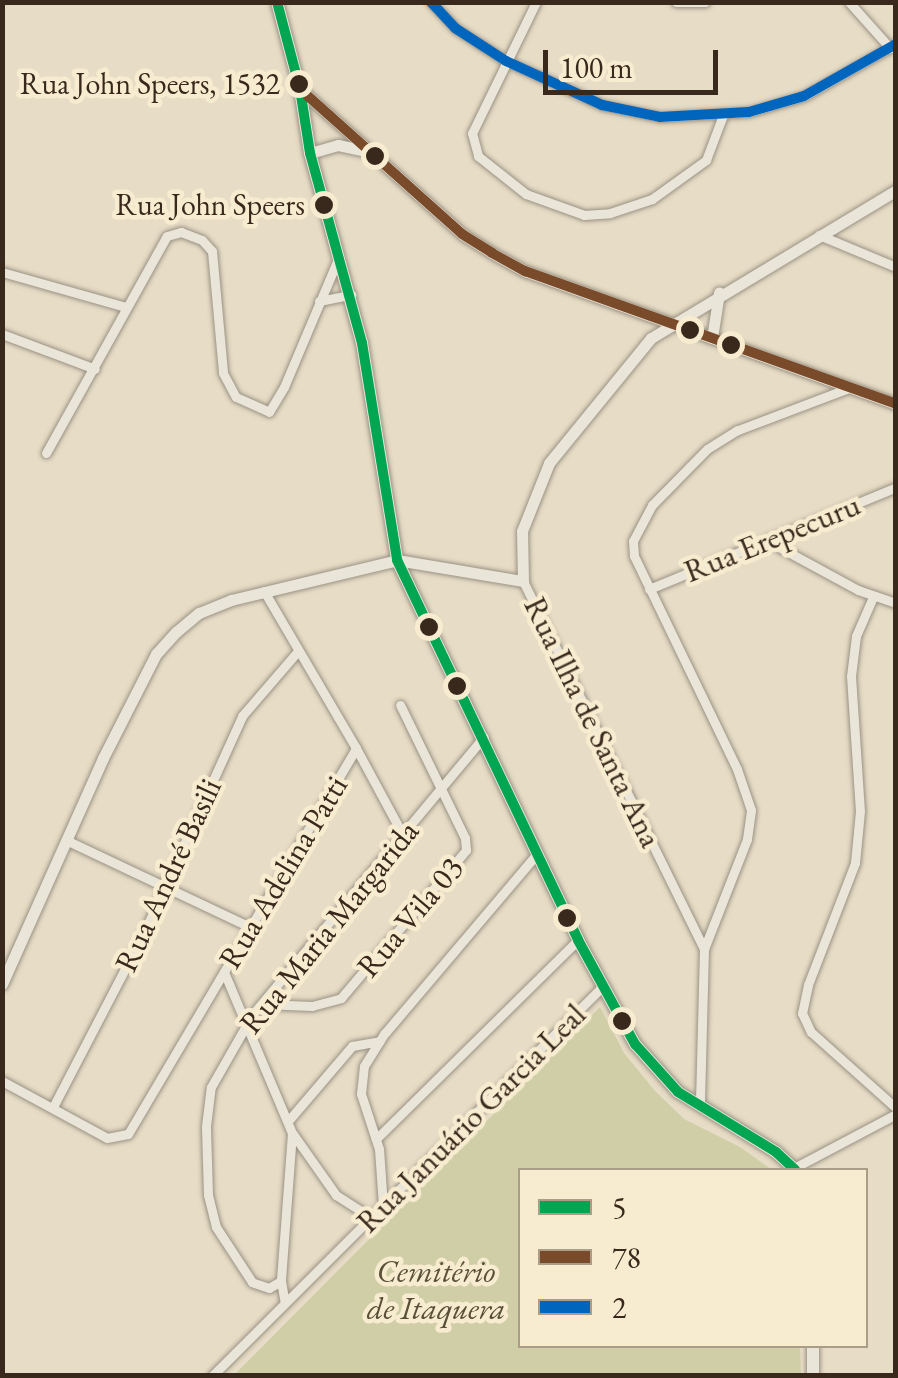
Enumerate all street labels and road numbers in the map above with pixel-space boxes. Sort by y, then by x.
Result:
street label: Rua Erepecuru [678,485,866,591]
street label: Rua Ilha de Santa Ana [516,591,670,853]
street label: Rua Adelina Patti [210,769,356,975]
street label: Rua André Basili [106,772,230,978]
street label: Rua Maria Margarida [231,813,427,1041]
street label: Rua Vila 03 [349,849,471,985]
street label: Rua Januário Garcia Leal [348,995,594,1241]

